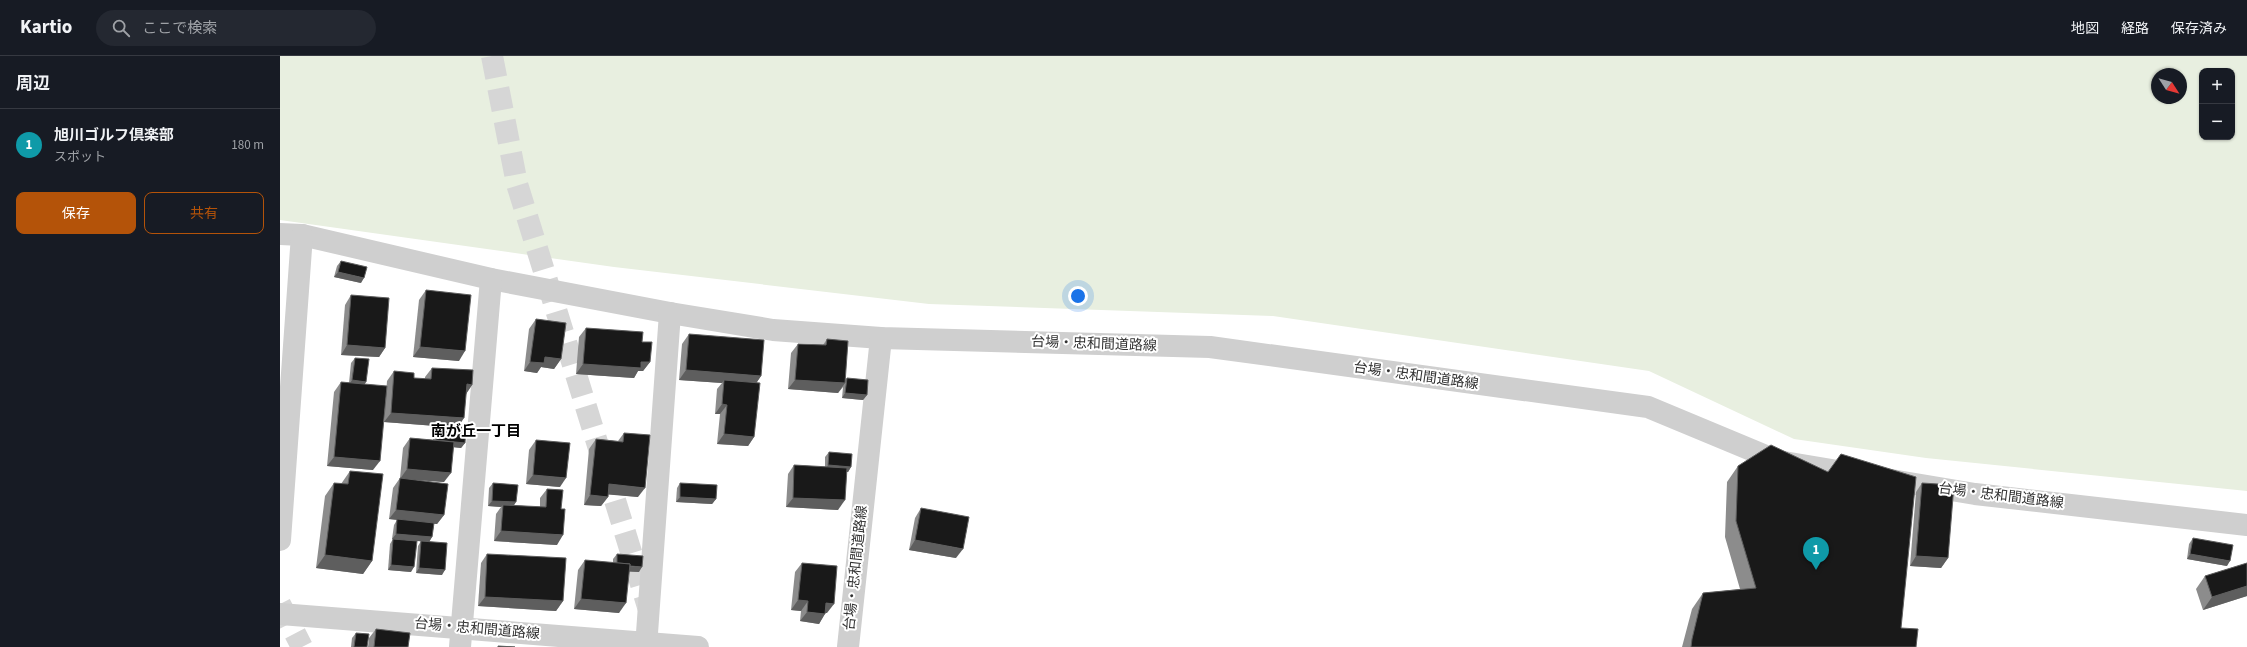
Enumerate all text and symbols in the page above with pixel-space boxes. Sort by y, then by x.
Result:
search box [96,10,376,46]
text: Kartio [20,14,72,41]
icon: search [110,17,132,39]
text: ここで検索 [142,18,217,39]
text: 地図 [2071,19,2099,39]
text: 経路 [2121,19,2149,39]
text: 保存済み [2171,19,2227,39]
north arrow [2151,68,2187,104]
map controls [2199,68,2235,140]
button: + [2199,68,2235,104]
text: 周辺 [16,72,50,96]
button: − [2199,104,2235,140]
text: 旭川ゴルフ倶楽部 [54,125,174,146]
text: 1 [26,136,32,154]
text: 180 m [231,136,264,154]
text: スポット [54,148,106,166]
button: 保存 [16,192,136,234]
button: 共有 [144,192,264,234]
your location [1068,286,1088,306]
street label: 台場・忠和間道路線 [1031,332,1157,356]
street label: 台場・忠和間道路線 [1352,357,1480,395]
district label: 南が丘一丁目 [431,421,521,442]
street label: 台場・忠和間道路線 [1937,478,2065,514]
street label: 台場・忠和間道路線 [839,504,873,632]
pin: 1 [1803,537,1829,570]
street label: 台場・忠和間道路線 [413,614,541,644]

